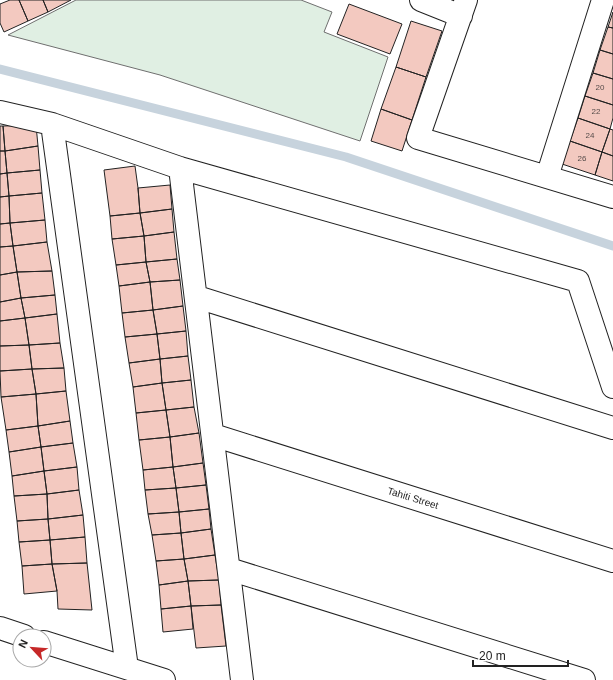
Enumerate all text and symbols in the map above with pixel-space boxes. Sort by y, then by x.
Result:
house number: 20 [596,83,605,92]
house number: 22 [592,107,601,116]
house number: 24 [586,131,595,140]
house number: 26 [578,154,587,163]
street label: Tahiti Street [386,485,440,511]
north arrow [12,628,52,668]
text: N [16,637,30,650]
scale bar [473,642,568,668]
text: 20 m [479,649,506,663]

